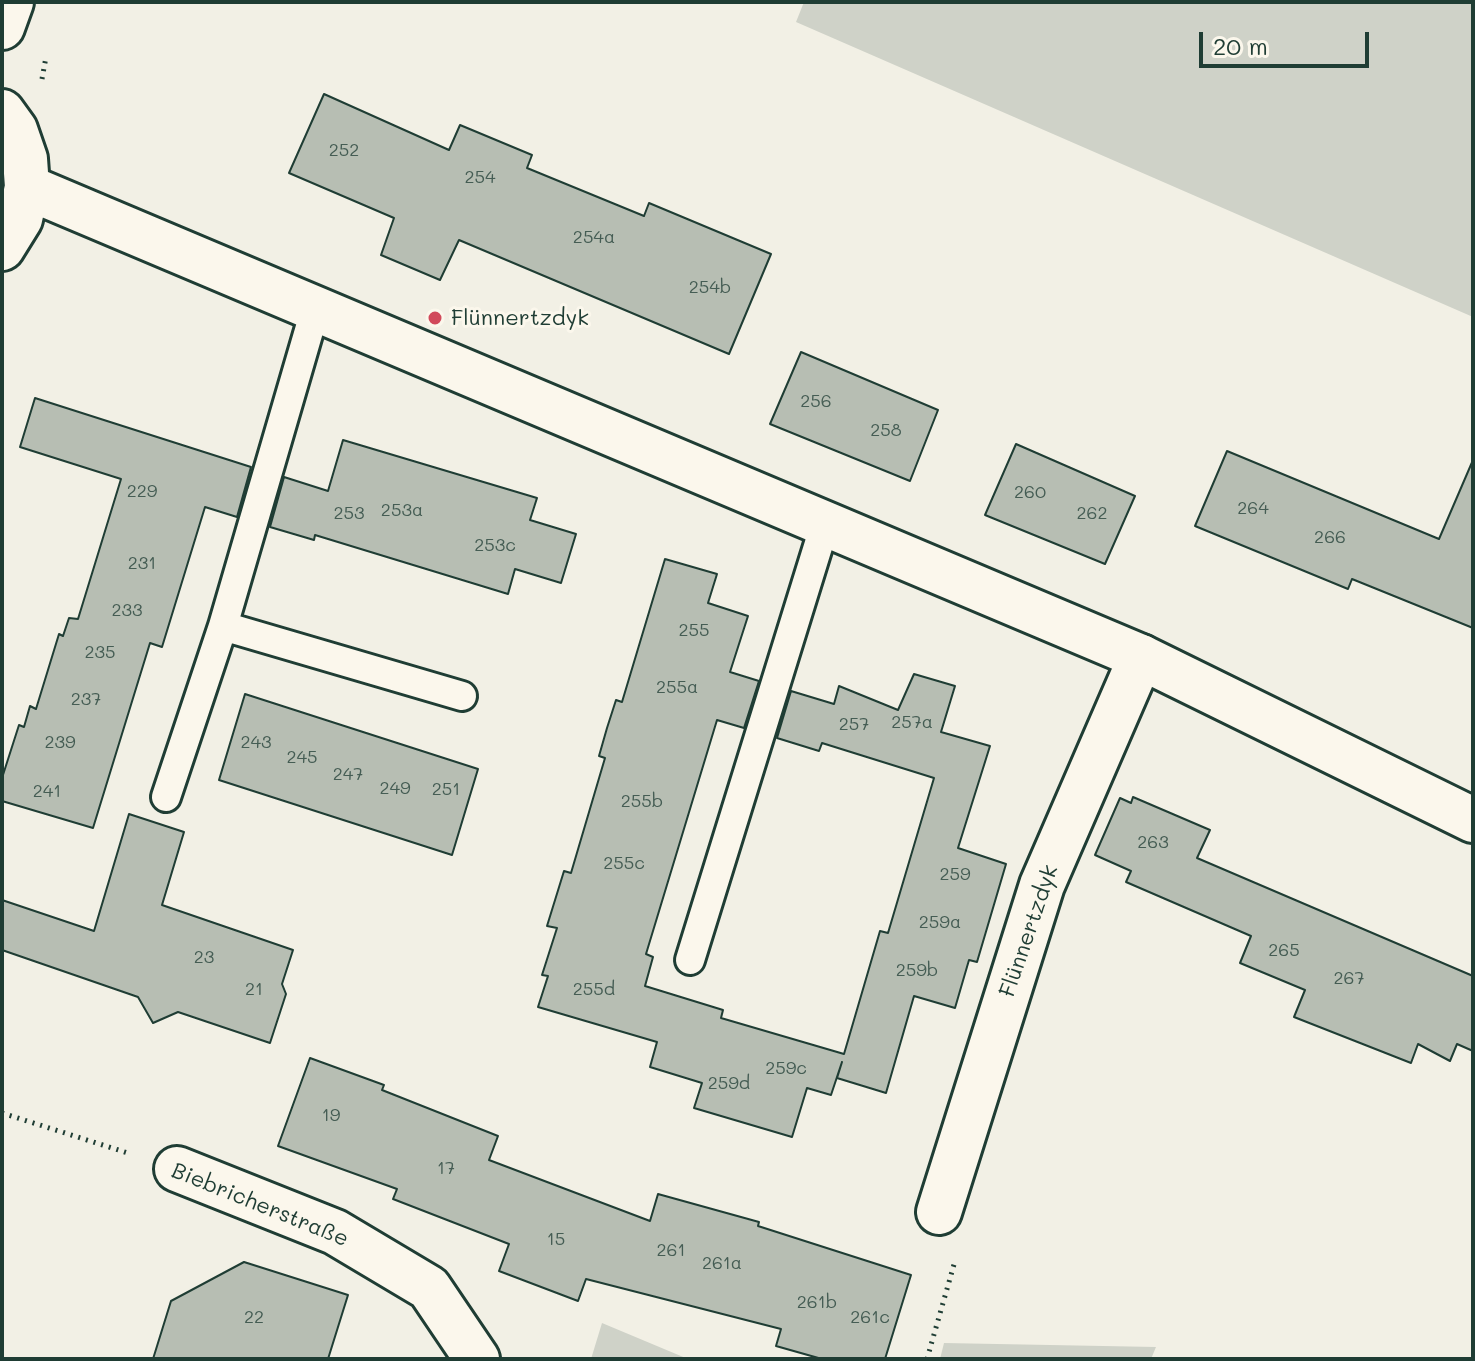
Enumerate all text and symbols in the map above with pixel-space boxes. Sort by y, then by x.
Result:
scale bar [1203,16,1373,66]
text: 20 m [1213,30,1268,61]
house number: 252 [329,139,359,161]
house number: 254 [464,166,496,188]
house number: 254a [573,226,615,248]
house number: 254b [689,276,731,298]
place label: Flünnertzdyk [451,305,589,331]
marker: Flünnertzdyk [426,309,444,327]
house number: 256 [800,390,832,412]
house number: 258 [870,419,902,441]
house number: 229 [127,480,157,502]
house number: 260 [1014,481,1046,503]
house number: 264 [1237,497,1269,519]
house number: 253a [381,499,423,521]
house number: 253 [333,502,365,524]
house number: 262 [1077,502,1107,524]
house number: 266 [1314,526,1346,548]
house number: 253c [474,534,516,556]
house number: 231 [128,552,156,574]
house number: 233 [111,599,143,621]
house number: 255 [678,619,710,641]
house number: 235 [84,641,116,663]
house number: 255a [656,676,698,698]
house number: 237 [71,688,101,710]
house number: 257a [891,711,933,733]
house number: 257 [839,713,869,735]
house number: 239 [44,731,76,753]
house number: 243 [240,731,272,753]
house number: 245 [286,746,318,768]
house number: 247 [333,763,363,785]
house number: 249 [379,777,411,799]
house number: 251 [432,778,460,800]
house number: 241 [33,780,61,802]
house number: 255b [621,790,663,812]
house number: 263 [1137,831,1169,853]
house number: 255c [603,852,645,874]
street label: Flünnertzdyk [994,862,1064,1000]
house number: 259 [939,863,971,885]
house number: 259a [919,911,961,933]
house number: 265 [1268,939,1300,961]
house number: 23 [194,946,214,968]
house number: 259b [896,959,938,981]
house number: 267 [1334,967,1364,989]
house number: 21 [245,978,263,1000]
house number: 255d [573,978,615,1000]
house number: 259c [765,1057,807,1079]
house number: 259d [708,1072,750,1094]
house number: 19 [322,1104,340,1126]
street label: Biebricherstraße [168,1157,352,1253]
house number: 17 [437,1157,455,1179]
house number: 15 [547,1228,565,1250]
house number: 261 [657,1239,685,1261]
house number: 261a [702,1252,742,1274]
house number: 261b [797,1291,837,1313]
house number: 22 [244,1306,264,1328]
house number: 261c [850,1306,890,1328]

